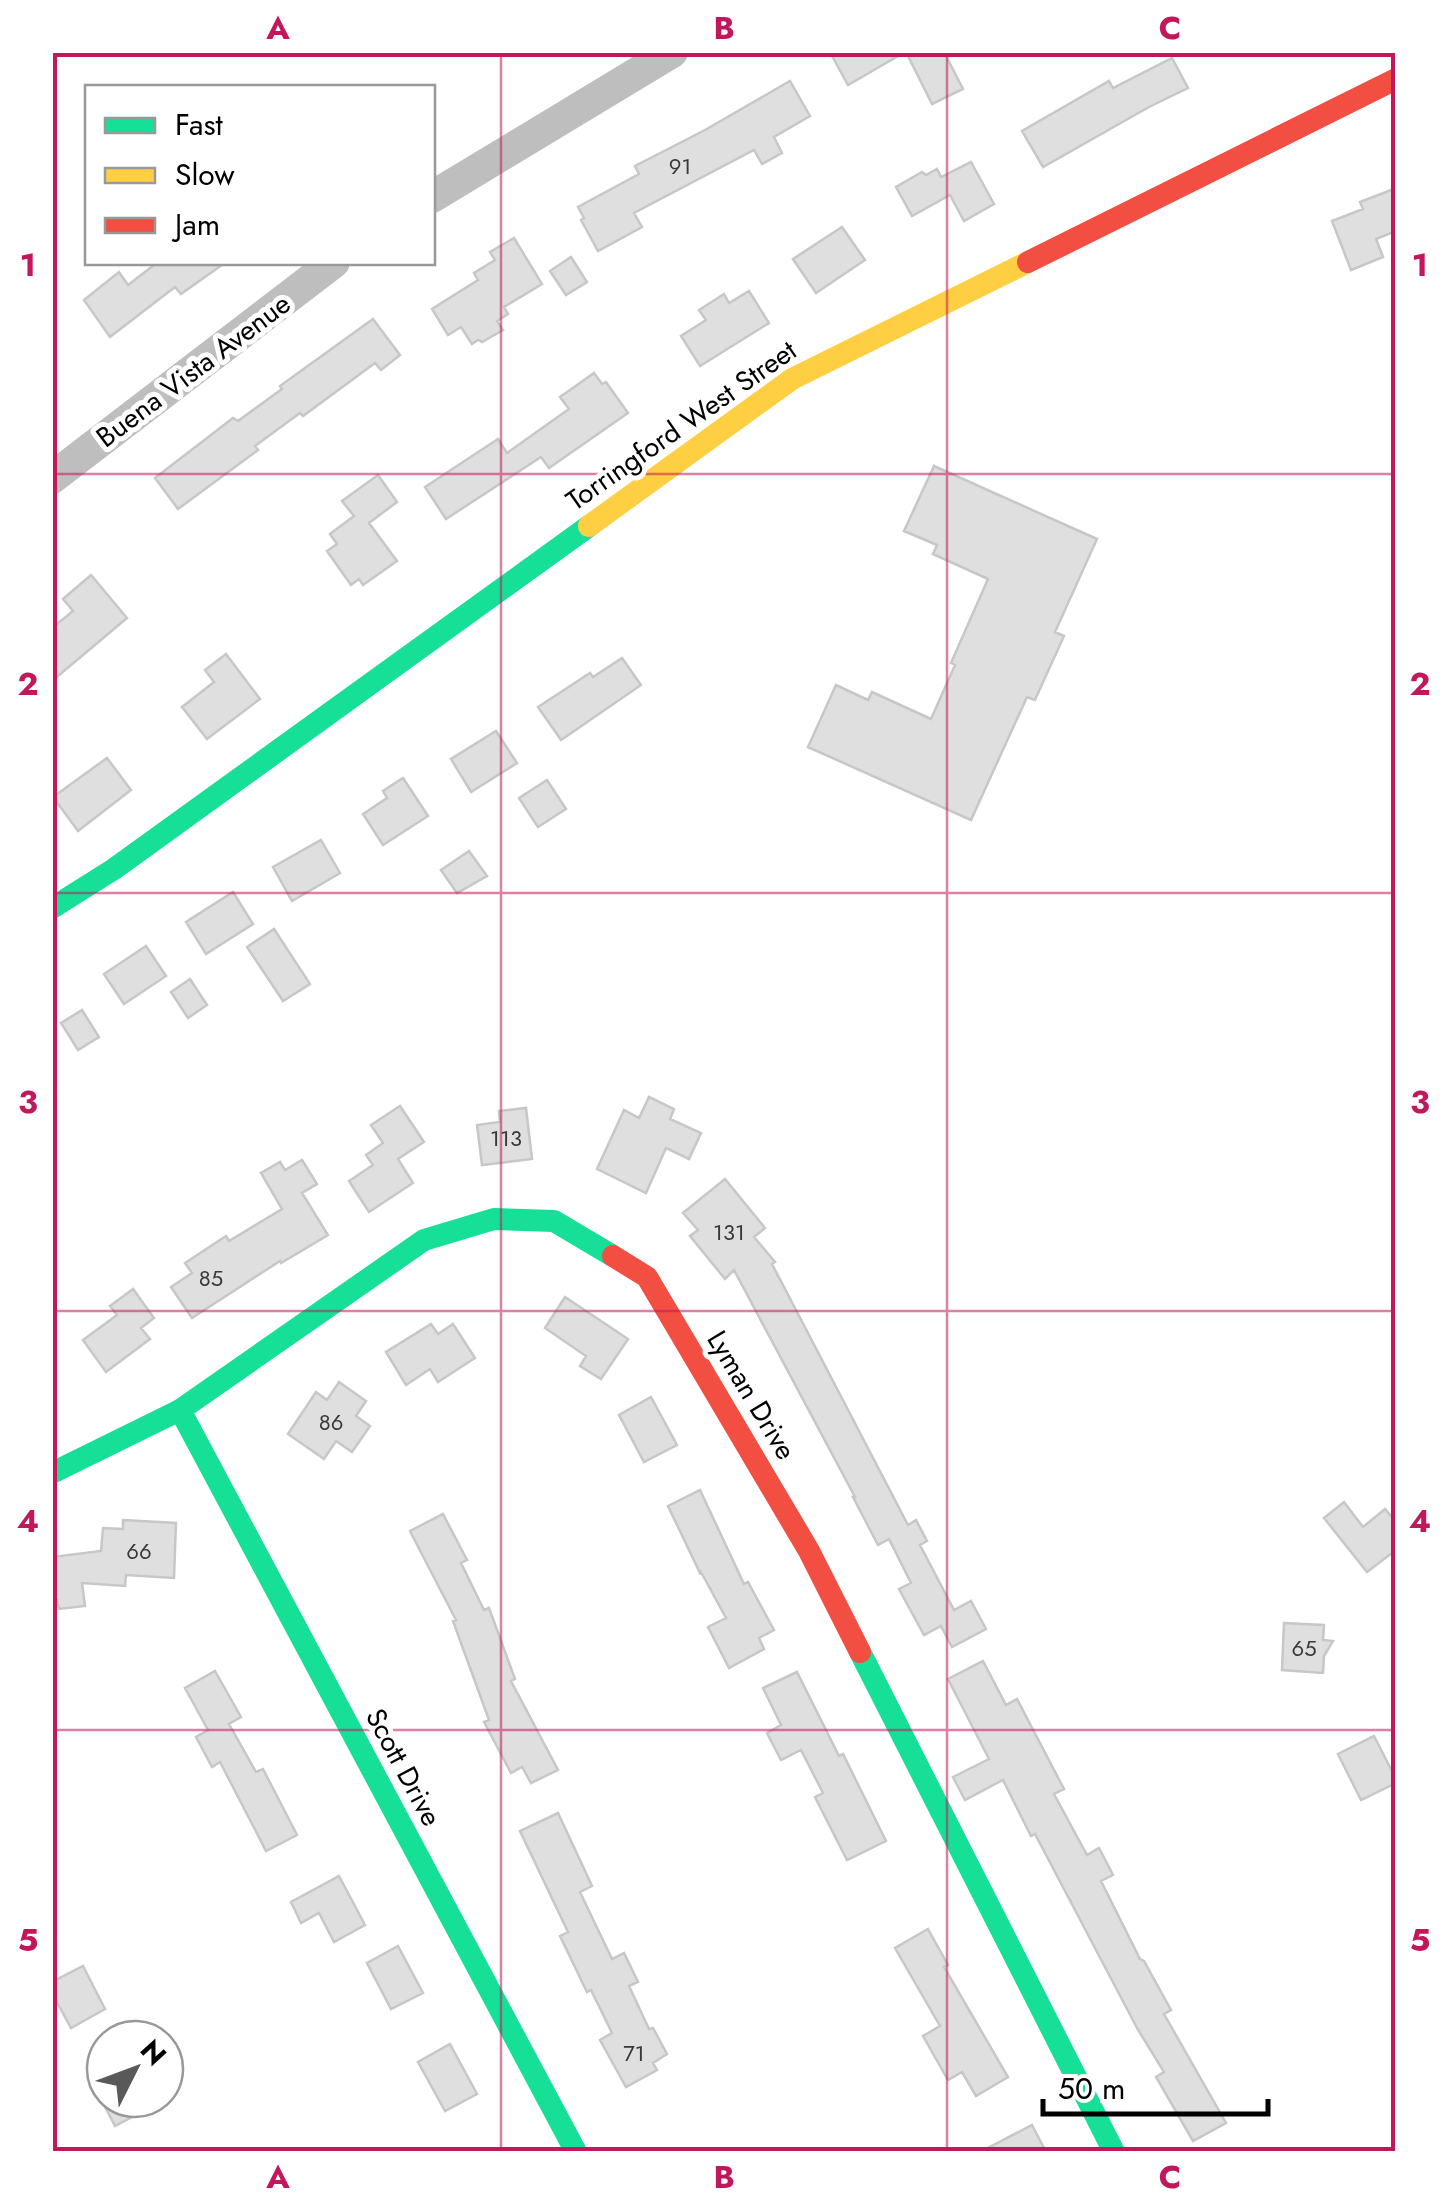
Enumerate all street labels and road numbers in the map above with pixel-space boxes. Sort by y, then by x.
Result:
street label: Buena Vista Avenue [87,284,299,457]
street label: Torringford West Street [558,330,805,521]
street label: Lyman Drive [697,1323,806,1468]
street label: Scott Drive [355,1701,452,1833]

